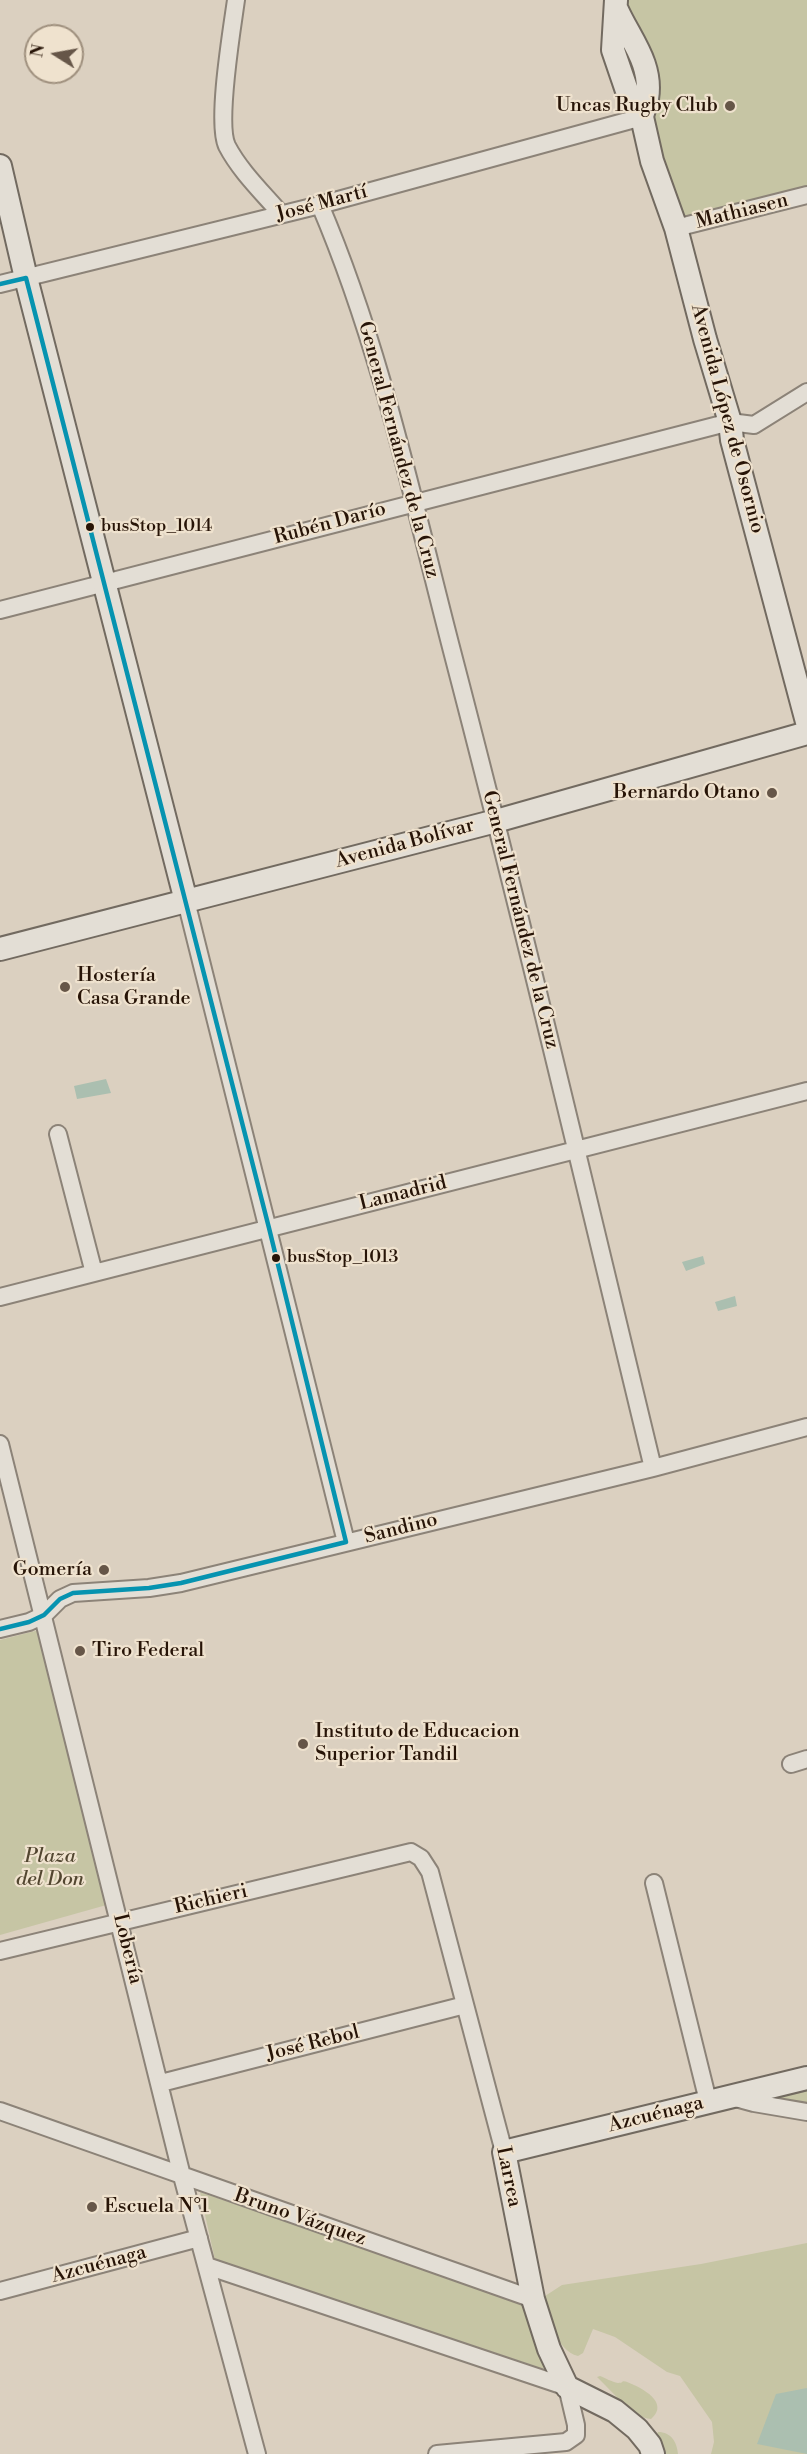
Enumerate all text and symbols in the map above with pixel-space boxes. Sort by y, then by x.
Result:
north arrow [24,24,84,84]
text: N [27,43,49,59]
place label: Uncas Rugby Club [556,94,718,118]
marker: Uncas Rugby Club [723,99,737,113]
street label: José Martí [274,180,370,228]
street label: Mathiasen [693,189,791,235]
street label: Avenida López de Osornio [685,302,769,536]
street label: General Fernández de la Cruz [352,319,444,581]
street label: Rubén Darío [271,497,389,551]
place label: busStop_1014 [101,516,212,538]
marker: busStop_1014 [84,521,96,533]
place label: Bernardo Otano [613,781,760,805]
marker: Bernardo Otano [765,786,779,800]
street label: General Fernández de la Cruz [476,788,564,1052]
street label: Avenida Bolívar [333,814,477,874]
place label: Hostería Casa Grande [77,964,191,1011]
marker: Hostería Casa Grande [58,980,72,994]
street label: Lamadrid [357,1172,449,1216]
place label: busStop_1013 [287,1247,398,1269]
marker: busStop_1013 [270,1252,282,1264]
street label: Sandino [362,1508,440,1550]
place label: Gomería [13,1558,92,1582]
marker: Gomería [97,1563,111,1577]
place label: Tiro Federal [92,1639,204,1663]
marker: Tiro Federal [73,1644,87,1658]
place label: Instituto de Educacion Superior Tandil [315,1720,520,1767]
marker: Instituto de Educacion Superior Tandil [296,1737,310,1751]
park label: Plaza del Don [16,1845,84,1892]
street label: Richieri [172,1880,250,1920]
street label: Lobería [107,1911,147,1987]
street label: José Rebol [264,2021,362,2067]
street label: Azcuénaga [606,2092,706,2138]
street label: Larrea [490,2145,526,2209]
street label: Bruno Vázquez [231,2184,369,2252]
place label: Escuela N°1 [104,2195,209,2219]
marker: Escuela N°1 [85,2200,99,2214]
street label: Azcuénaga [49,2241,149,2289]

